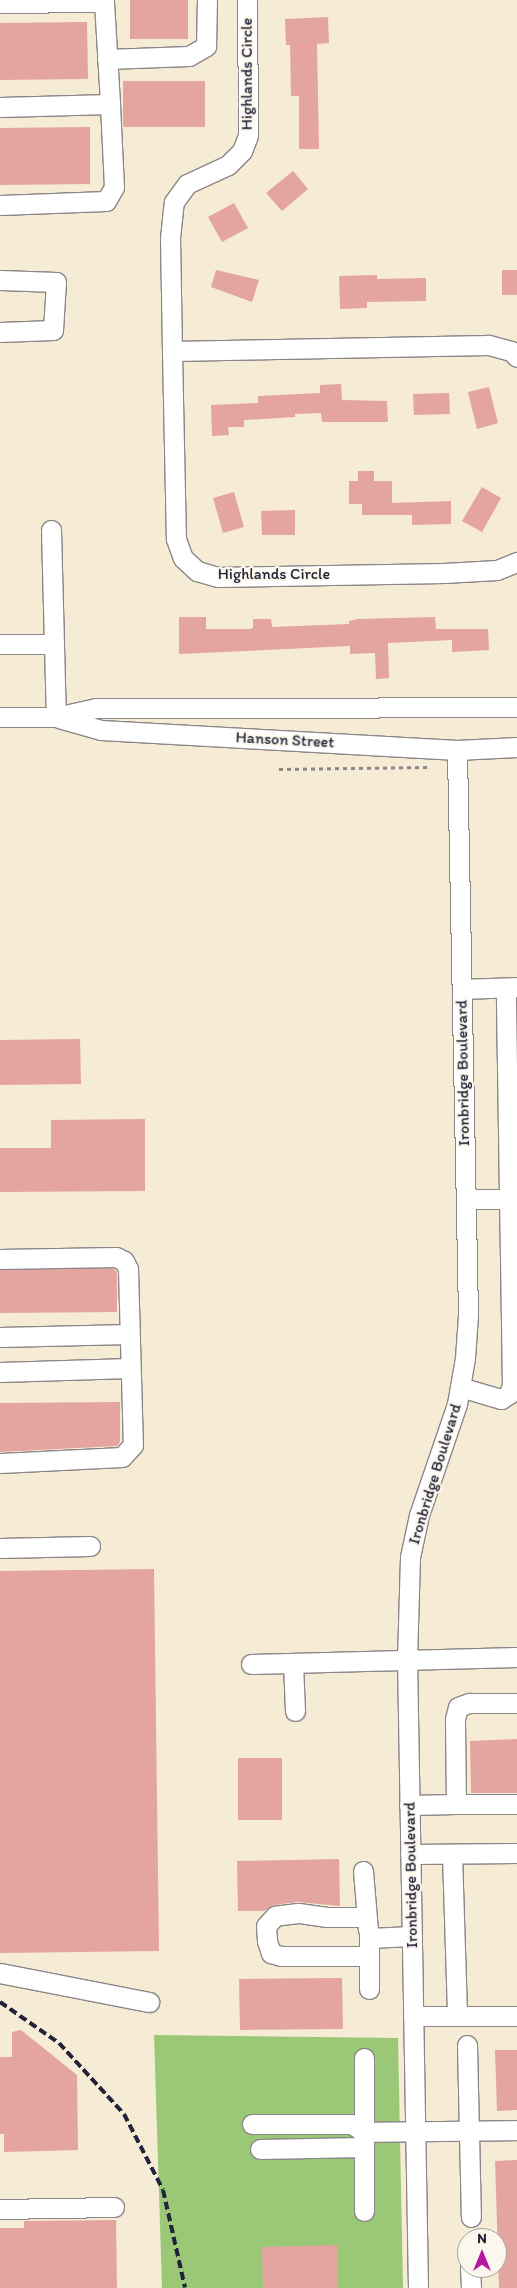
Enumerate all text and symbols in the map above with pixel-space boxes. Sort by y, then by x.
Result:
street label: Highlands Circle [237,18,257,130]
street label: Highlands Circle [218,564,330,584]
street label: Hanson Street [235,728,335,752]
street label: Ironbridge Boulevard [452,1000,474,1146]
street label: Ironbridge Boulevard [404,1401,466,1547]
street label: Ironbridge Boulevard [400,1802,422,1948]
north arrow [457,2228,507,2278]
text: N [477,2230,487,2247]

